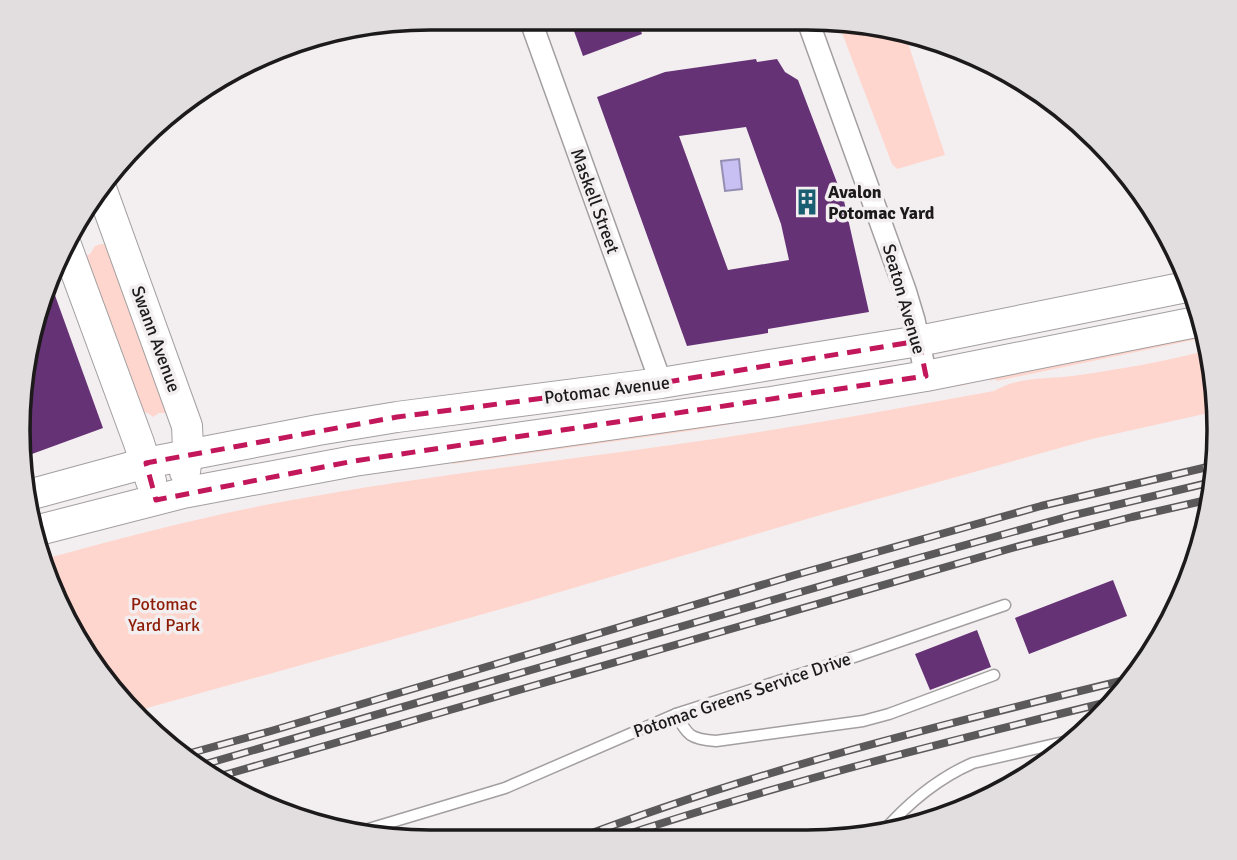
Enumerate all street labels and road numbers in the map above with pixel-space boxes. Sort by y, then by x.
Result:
street label: Maskell Street [566,145,624,257]
street label: Seaton Avenue [878,241,930,357]
street label: Swann Avenue [127,283,185,395]
street label: Potomac Avenue [543,371,671,409]
street label: Potomac Greens Service Drive [630,647,854,743]

